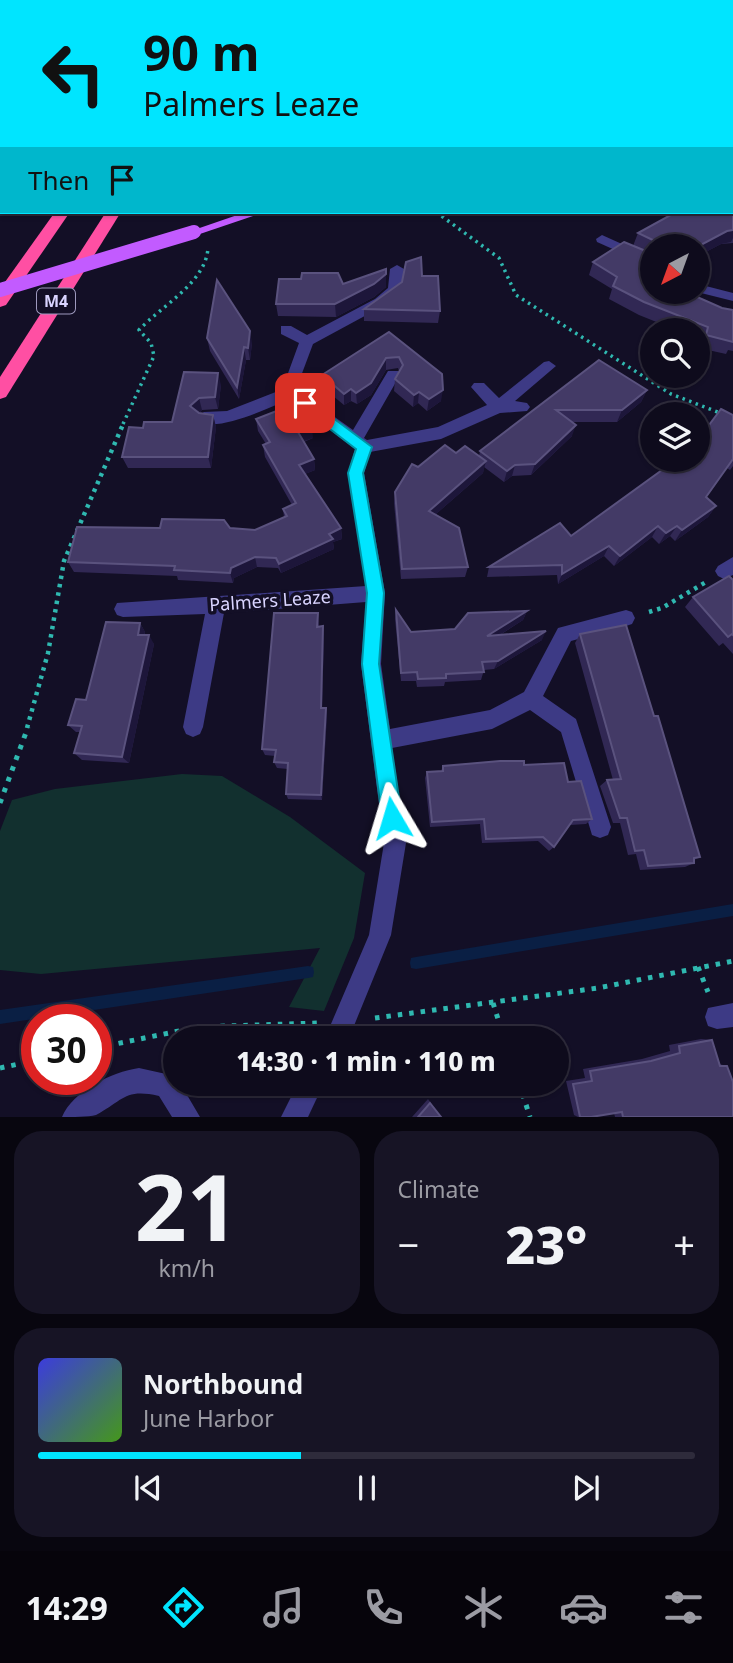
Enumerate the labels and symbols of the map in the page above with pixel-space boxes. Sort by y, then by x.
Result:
north arrow [640,234,710,304]
road number: M4 [37,288,75,314]
pin [275,373,335,433]
street label: Palmers Leaze [208,584,331,616]
position arrow [355,781,429,855]
speed limit sign: 30 [21,1004,112,1095]

